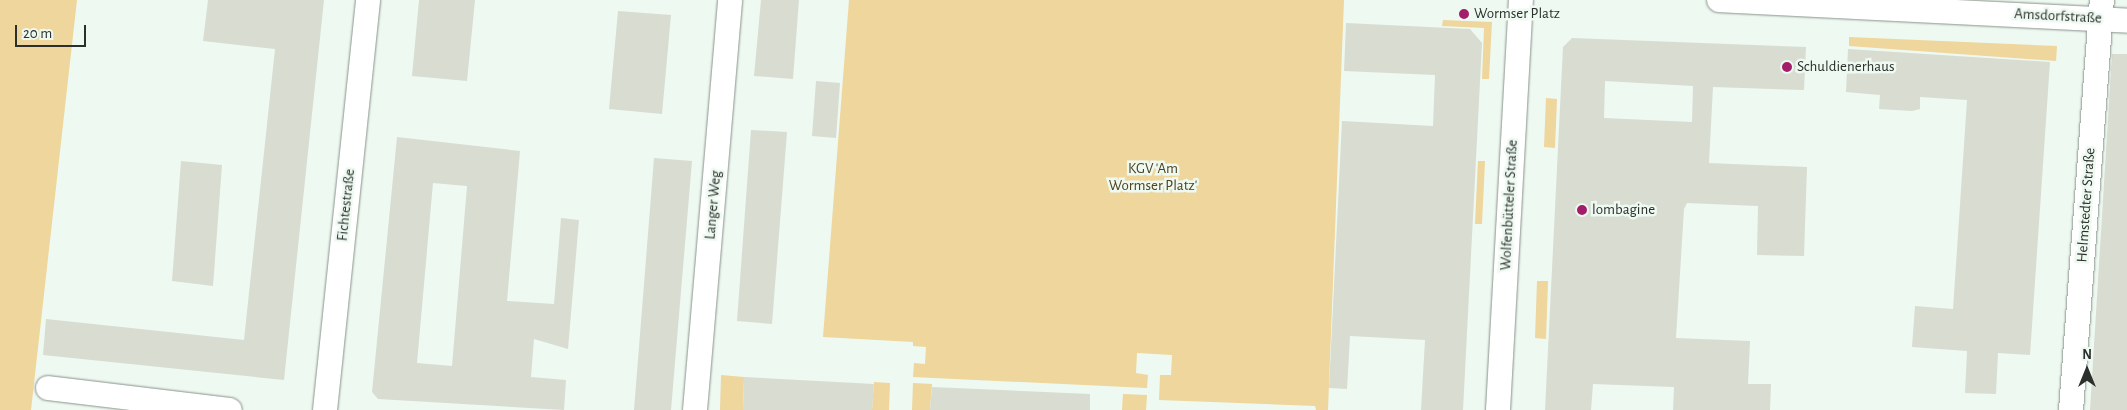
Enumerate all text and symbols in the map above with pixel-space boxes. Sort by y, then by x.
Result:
place label: Wormser Platz [1474,5,1560,23]
street label: Amsdorfstraße [2014,5,2102,27]
marker: Wormser Platz [1458,8,1470,20]
scale bar [18,15,89,47]
text: 20 m [23,26,52,41]
place label: Schuldienerhaus [1797,58,1894,76]
marker: Schuldienerhaus [1781,61,1793,73]
street label: Wolfenbütteler Straße [1497,139,1521,271]
street label: Helmstedter Straße [2073,147,2099,263]
park label: KGV 'Am Wormser Platz' [1109,159,1197,194]
street label: Fichtestraße [333,168,359,242]
street label: Langer Weg [701,170,725,240]
place label: lombagine [1592,201,1655,219]
marker: lombagine [1576,204,1588,216]
north arrow [2062,345,2112,395]
text: N [2082,348,2092,362]

